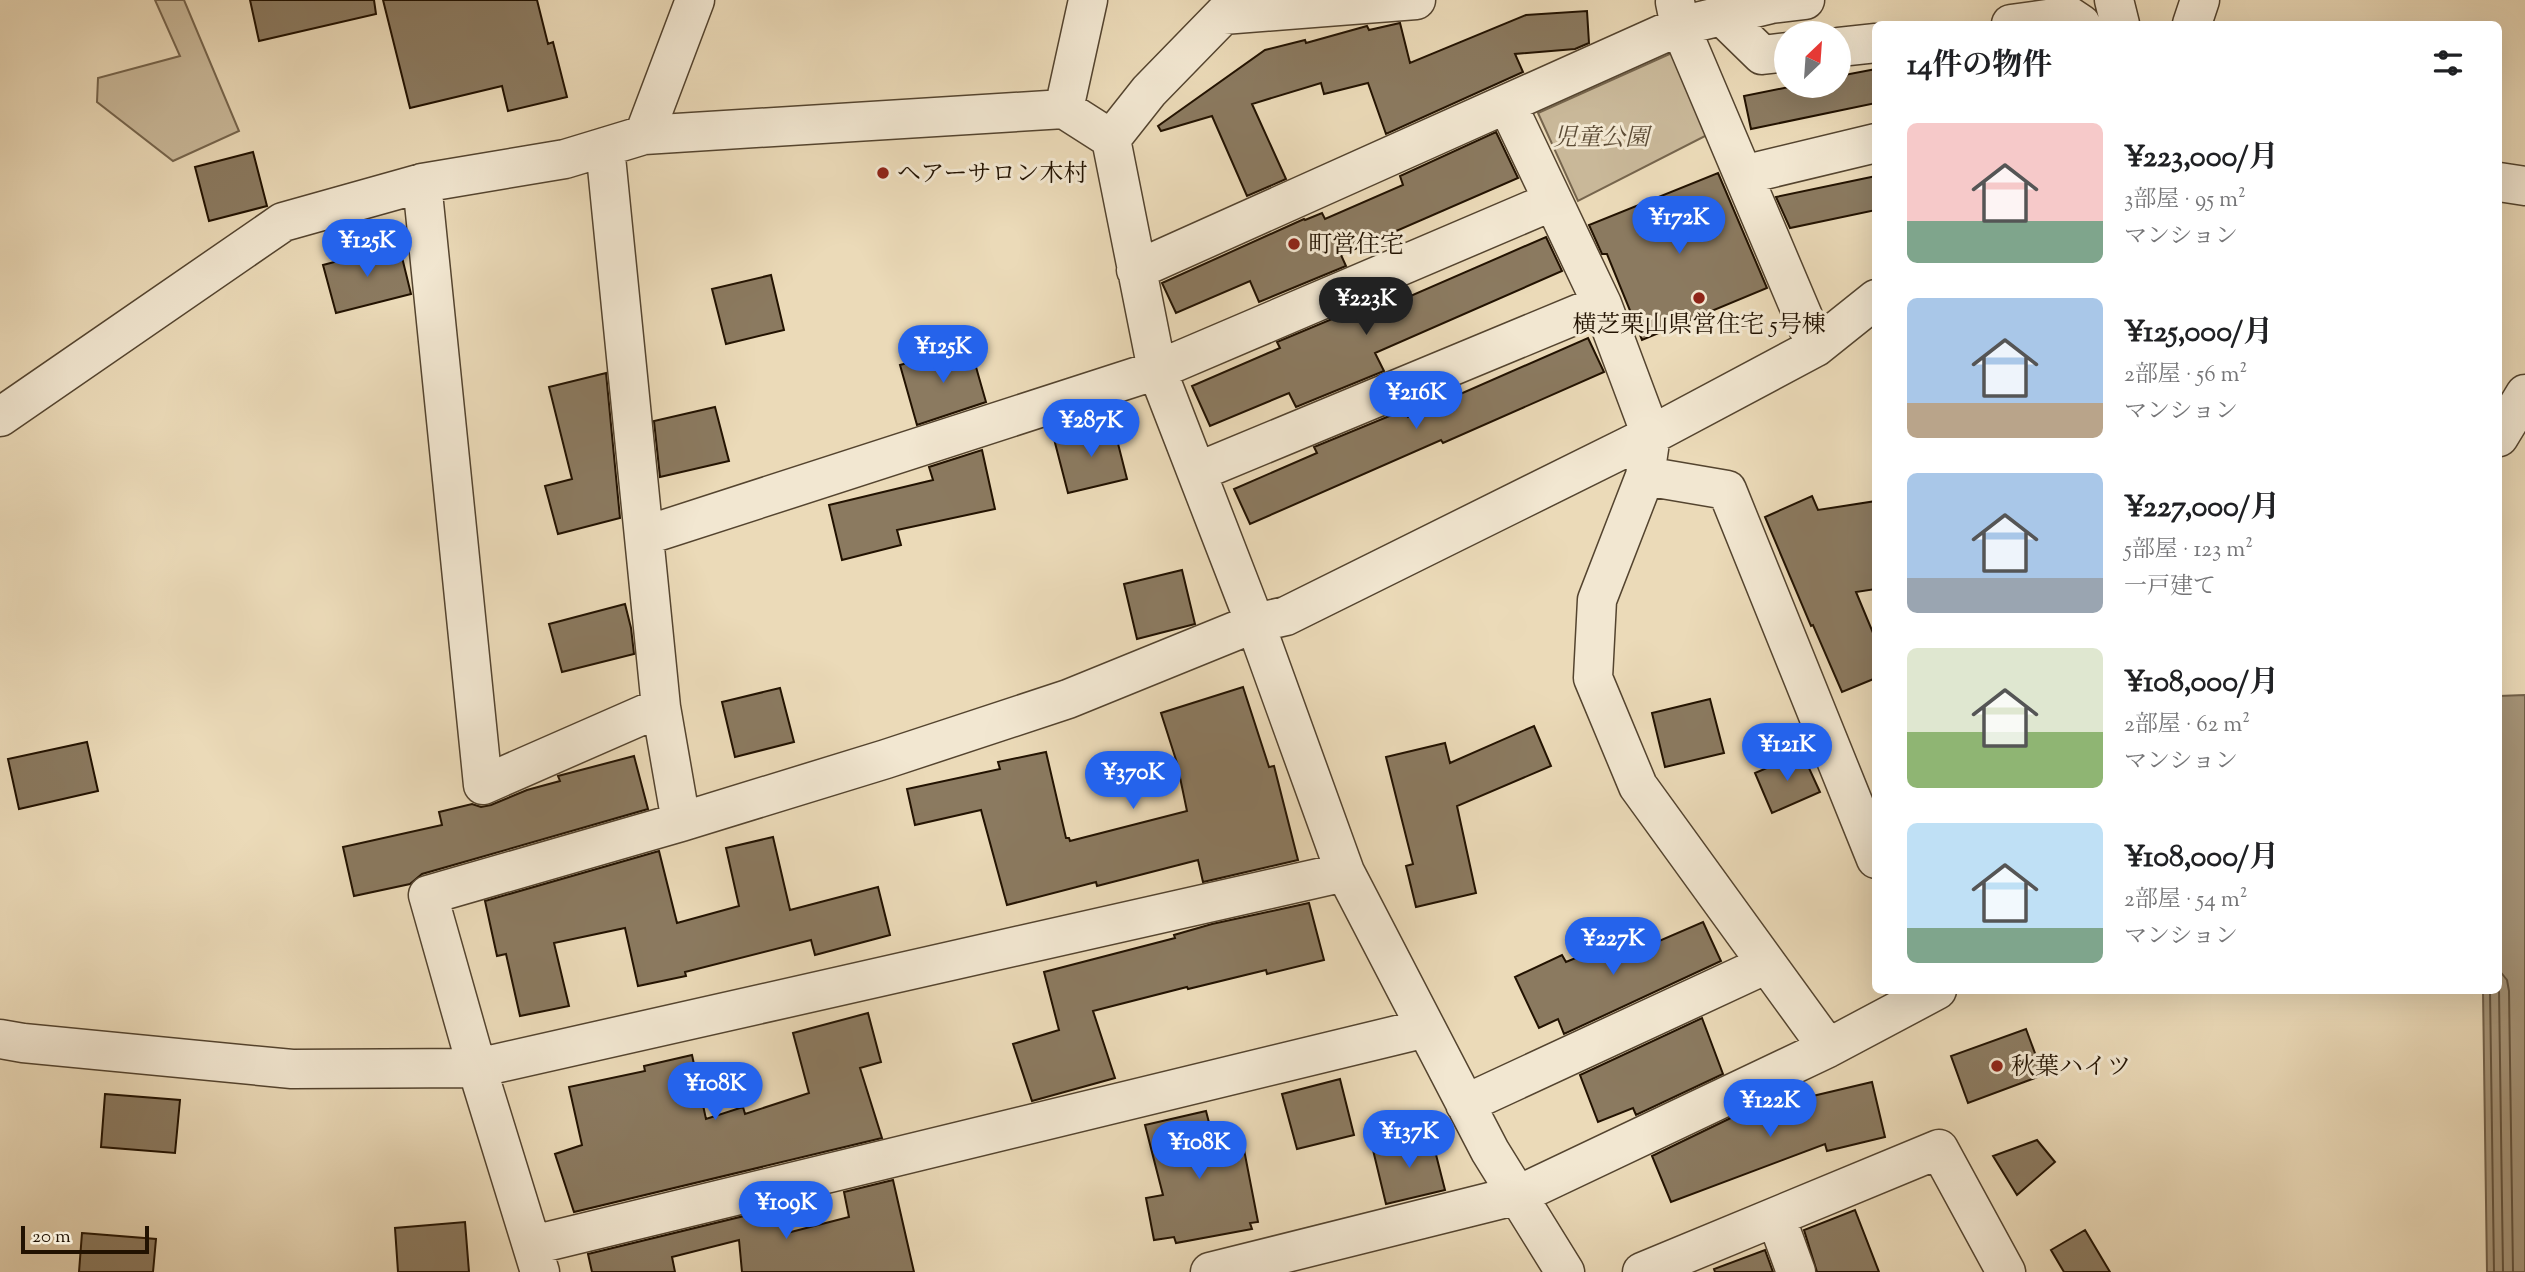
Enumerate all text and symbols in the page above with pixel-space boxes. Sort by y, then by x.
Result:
north arrow [1774,21,1852,98]
map controls [1774,21,1851,98]
icon: filters [2429,44,2467,82]
text: 14件の物件 [1907,45,2052,88]
park label: 児童公園 [1553,122,1653,156]
text: ¥223,000/月 [2124,137,2278,180]
icon: home [1963,151,2047,235]
place label: ヘアーサロン木村 [897,158,1088,192]
marker: ヘアーサロン木村 [875,165,891,181]
text: 3部屋 · 95 m² [2124,184,2246,217]
pin: ¥172K [1630,196,1728,256]
text: ¥172K [1648,202,1710,235]
pin: ¥125K [318,219,416,279]
text: マンション [2124,221,2238,254]
text: ¥125K [338,225,396,258]
place label: 町営住宅 [1308,229,1404,263]
marker: 町営住宅 [1286,236,1302,252]
pin: ¥223K [1317,278,1415,337]
text: ¥223K [1335,283,1397,316]
marker: 横芝栗山県営住宅 5号棟 [1691,290,1707,306]
place label: 横芝栗山県営住宅 5号棟 [1572,309,1826,343]
text: ¥125,000/月 [2124,312,2273,355]
pin: ¥125K [894,326,992,385]
icon: home [1963,326,2047,410]
text: ¥125K [914,331,972,364]
text: 2部屋 · 56 m² [2124,359,2247,392]
pin: ¥216K [1367,372,1465,431]
text: ¥216K [1385,377,1447,410]
text: マンション [2124,396,2238,429]
pin: ¥287K [1042,400,1140,459]
text: ¥287K [1058,405,1124,438]
text: ¥227,000/月 [2124,487,2280,530]
icon: home [1963,501,2047,585]
text: 5部屋 · 123 m² [2124,534,2253,567]
text: 一戸建て [2124,571,2216,604]
text: ¥108,000/月 [2124,662,2279,705]
icon: home [1963,676,2047,760]
text: 2部屋 · 62 m² [2124,709,2250,742]
pin: ¥121K [1738,724,1836,783]
text: ¥121K [1758,729,1816,762]
text: マンション [2124,746,2238,779]
pin: ¥370K [1084,752,1182,811]
text: ¥370K [1101,757,1165,790]
text: ¥108,000/月 [2124,837,2279,880]
icon: home [1963,851,2047,935]
text: 2部屋 · 54 m² [2124,884,2248,917]
pin: ¥227K [1564,918,1662,977]
text: マンション [2124,921,2238,954]
text: ¥227K [1581,923,1645,956]
place label: 秋葉ハイツ [2011,1051,2131,1085]
marker: 秋葉ハイツ [1989,1058,2005,1074]
pin: ¥108K [666,1062,764,1122]
text: ¥108K [684,1068,746,1101]
pin: ¥122K [1721,1080,1819,1139]
text: ¥122K [1740,1085,1800,1118]
pin: ¥137K [1360,1110,1458,1170]
text: ¥137K [1379,1116,1439,1149]
pin: ¥108K [1150,1122,1248,1181]
text: ¥108K [1168,1127,1230,1160]
pin: ¥109K [737,1182,835,1241]
text: ¥109K [755,1187,817,1220]
scale bar [21,1223,149,1255]
text: 20 m [32,1224,71,1251]

